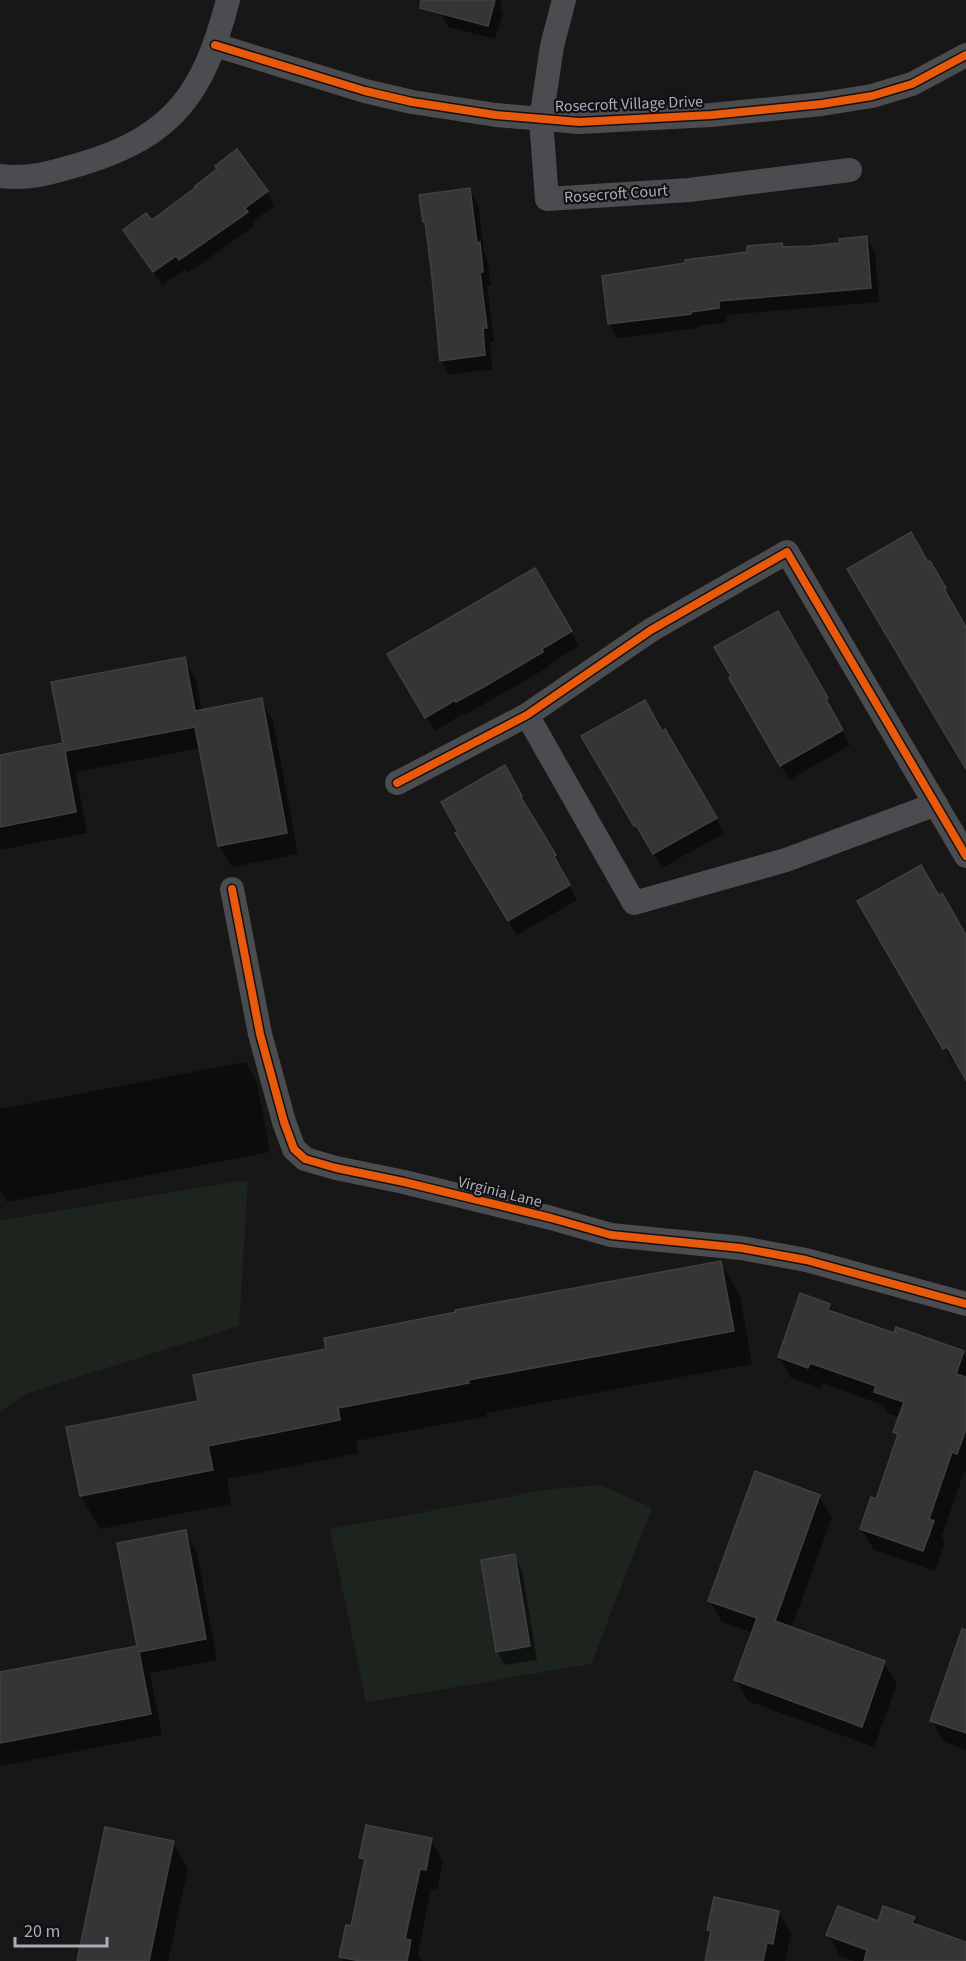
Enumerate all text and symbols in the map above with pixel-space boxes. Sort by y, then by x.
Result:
street label: Rosecroft Village Drive [555,90,704,118]
street label: Rosecroft Court [563,179,669,209]
street label: Virginia Lane [456,1171,544,1213]
scale bar [15,1910,106,1948]
text: 20 m [24,1919,60,1944]

